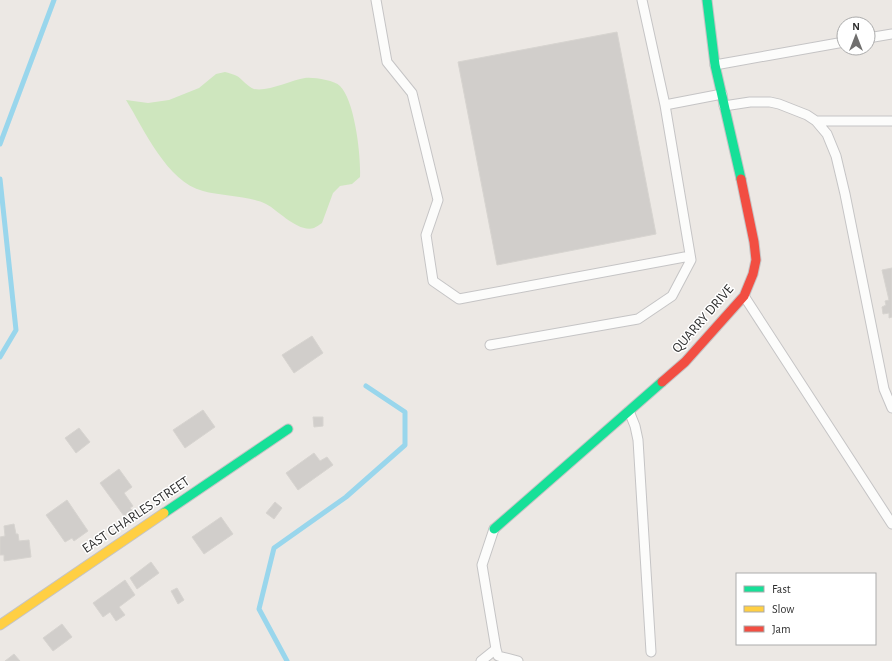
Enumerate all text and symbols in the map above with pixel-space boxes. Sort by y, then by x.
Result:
north arrow [836,16,876,56]
text: N [852,21,860,32]
street label: QUARRY DRIVE [670,282,736,356]
street label: EAST CHARLES STREET [80,474,192,556]
legend [736,573,876,645]
text: Fast [772,583,791,595]
text: Slow [772,603,794,615]
text: Jam [772,623,791,635]

